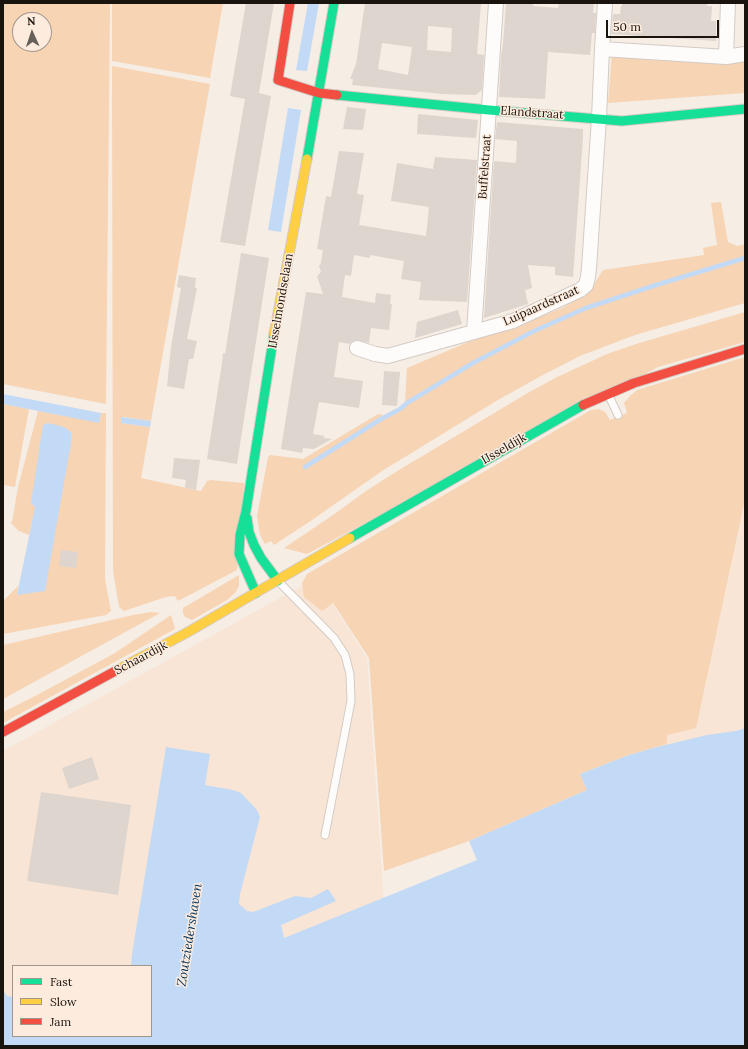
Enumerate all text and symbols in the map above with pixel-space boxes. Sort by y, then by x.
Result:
north arrow [12,12,52,52]
scale bar [608,12,721,38]
text: N [27,14,36,28]
text: 50 m [613,19,641,34]
street label: Elandstraat [500,104,564,122]
street label: Buffelstraat [476,134,494,200]
street label: IJsselmondselaan [266,252,296,350]
street label: Luipaardstraat [501,283,581,329]
street label: IJsseldijk [479,430,529,468]
street label: Schaardijk [112,638,170,678]
water label: Zoutziedershaven [174,882,206,988]
legend [12,965,152,1037]
text: Fast [50,974,73,989]
text: Slow [50,994,77,1009]
text: Jam [50,1014,71,1029]

